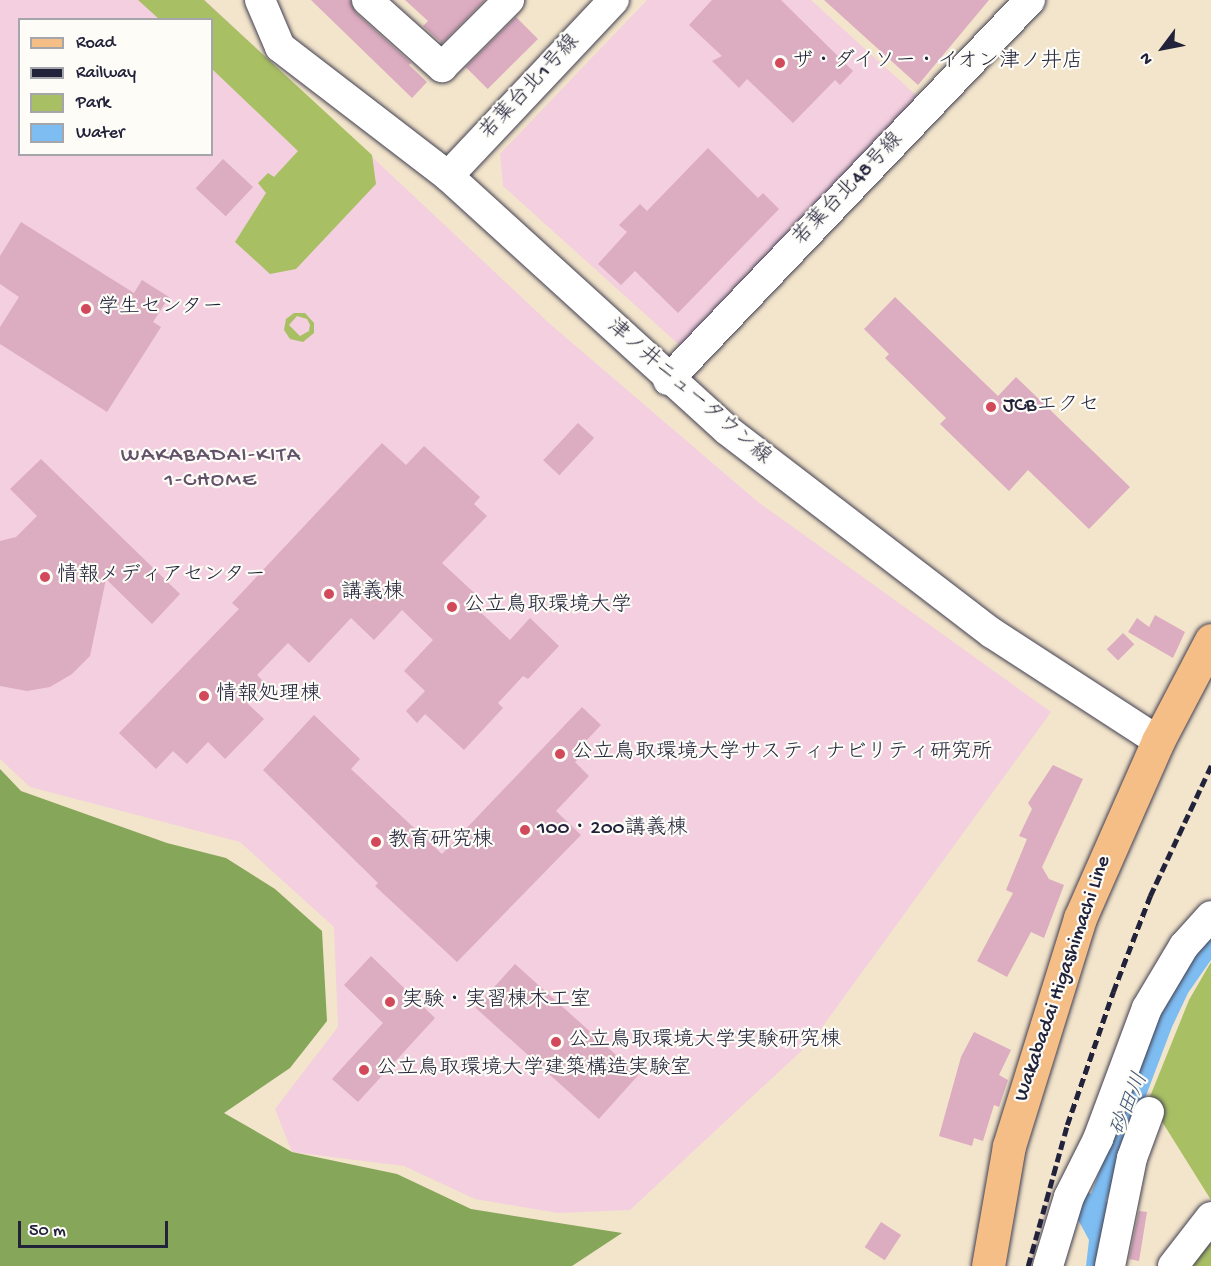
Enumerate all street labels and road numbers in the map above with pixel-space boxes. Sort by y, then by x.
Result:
street label: 若葉台北1号線 [476,30,586,146]
street label: 若葉台北48号線 [789,128,909,252]
street label: 津ノ井ニュータウン線 [600,315,776,471]
street label: Wakabadai Higashimachi Line [1010,853,1118,1105]

